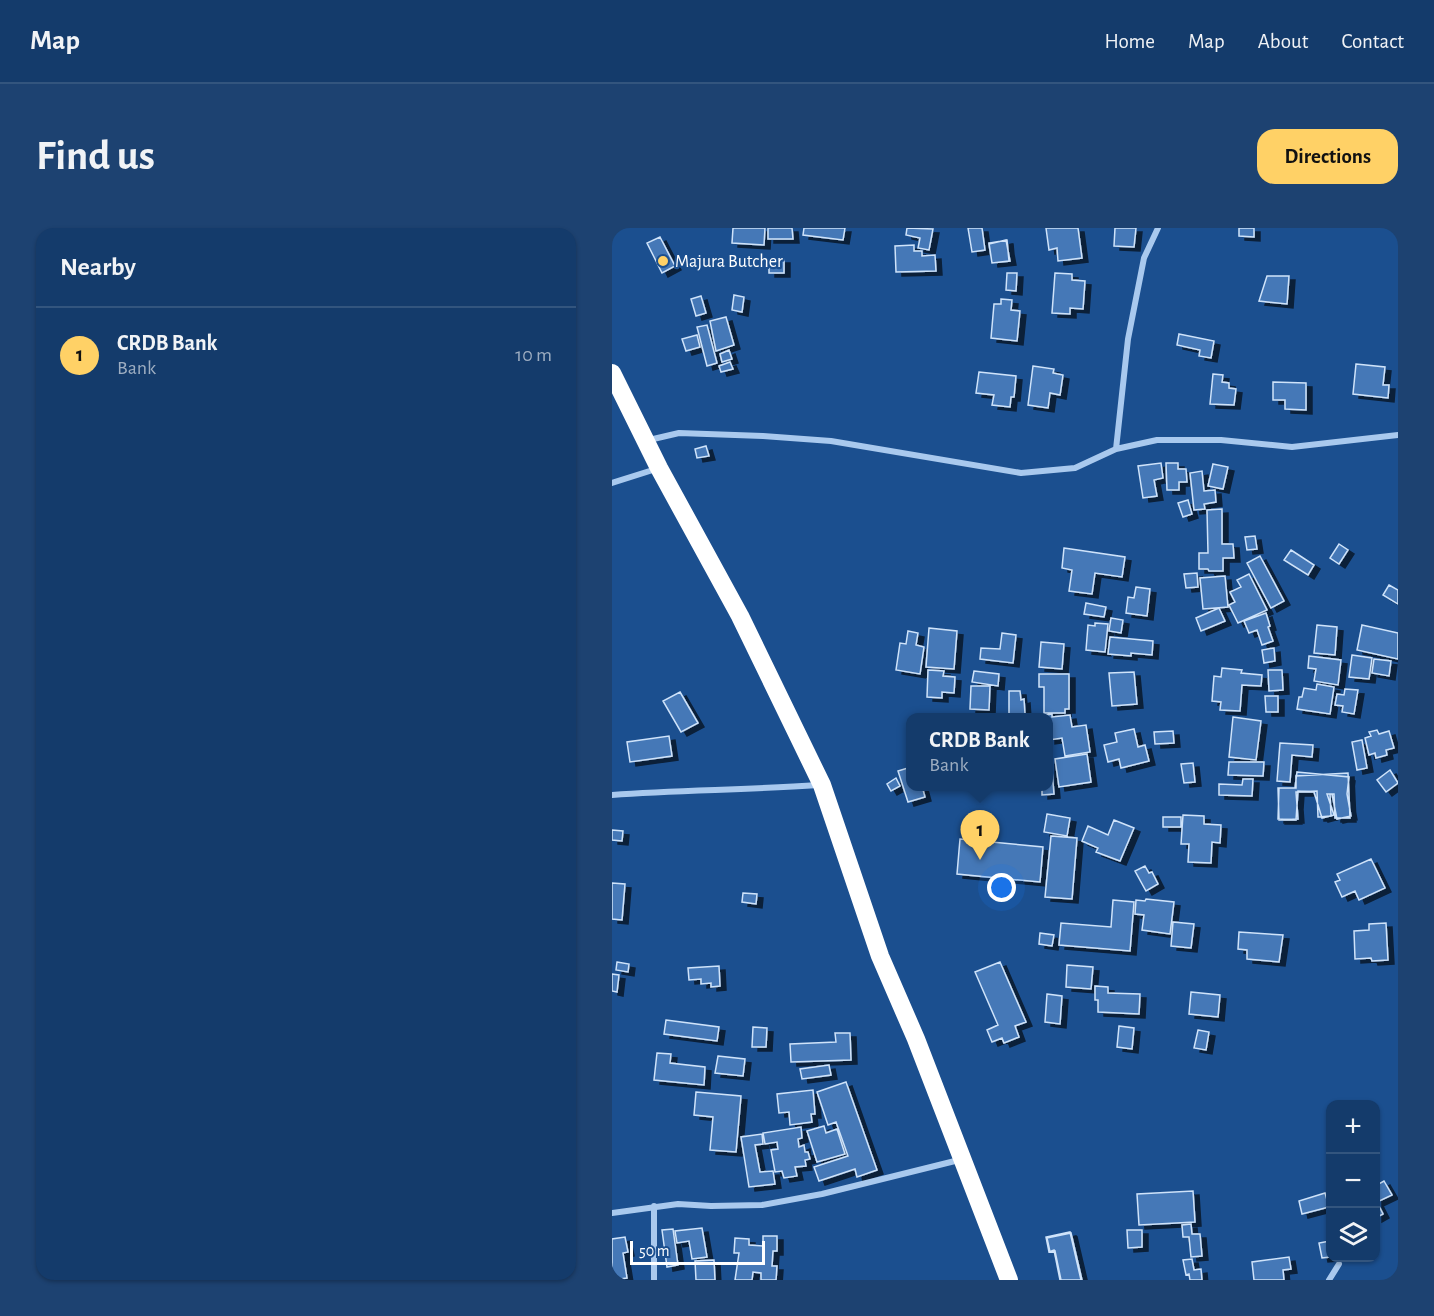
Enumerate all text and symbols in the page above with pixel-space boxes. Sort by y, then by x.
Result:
text: Map [30,27,80,55]
text: Home [1104,31,1155,52]
text: Map [1188,31,1225,52]
text: About [1258,31,1308,52]
text: Contact [1341,31,1404,52]
button: Directions [1257,129,1398,184]
text: Find us [36,135,155,177]
place label: Majura Butcher [675,253,783,271]
text: Nearby [60,254,136,280]
marker: Majura Butcher [656,254,670,268]
text: CRDB Bank [117,332,217,354]
text: 1 [76,345,83,365]
text: 10 m [515,345,552,365]
text: Bank [117,358,156,378]
popup [906,713,1053,791]
text: CRDB Bank [929,729,1030,751]
text: Bank [929,755,969,775]
pin: 1 [960,810,1000,860]
your location [987,873,1016,902]
map controls [1326,1100,1380,1262]
button: + [1326,1100,1380,1154]
button: − [1326,1154,1380,1208]
button: layers [1326,1208,1380,1262]
scale bar [630,1238,765,1266]
text: 50 m [639,1243,670,1259]

